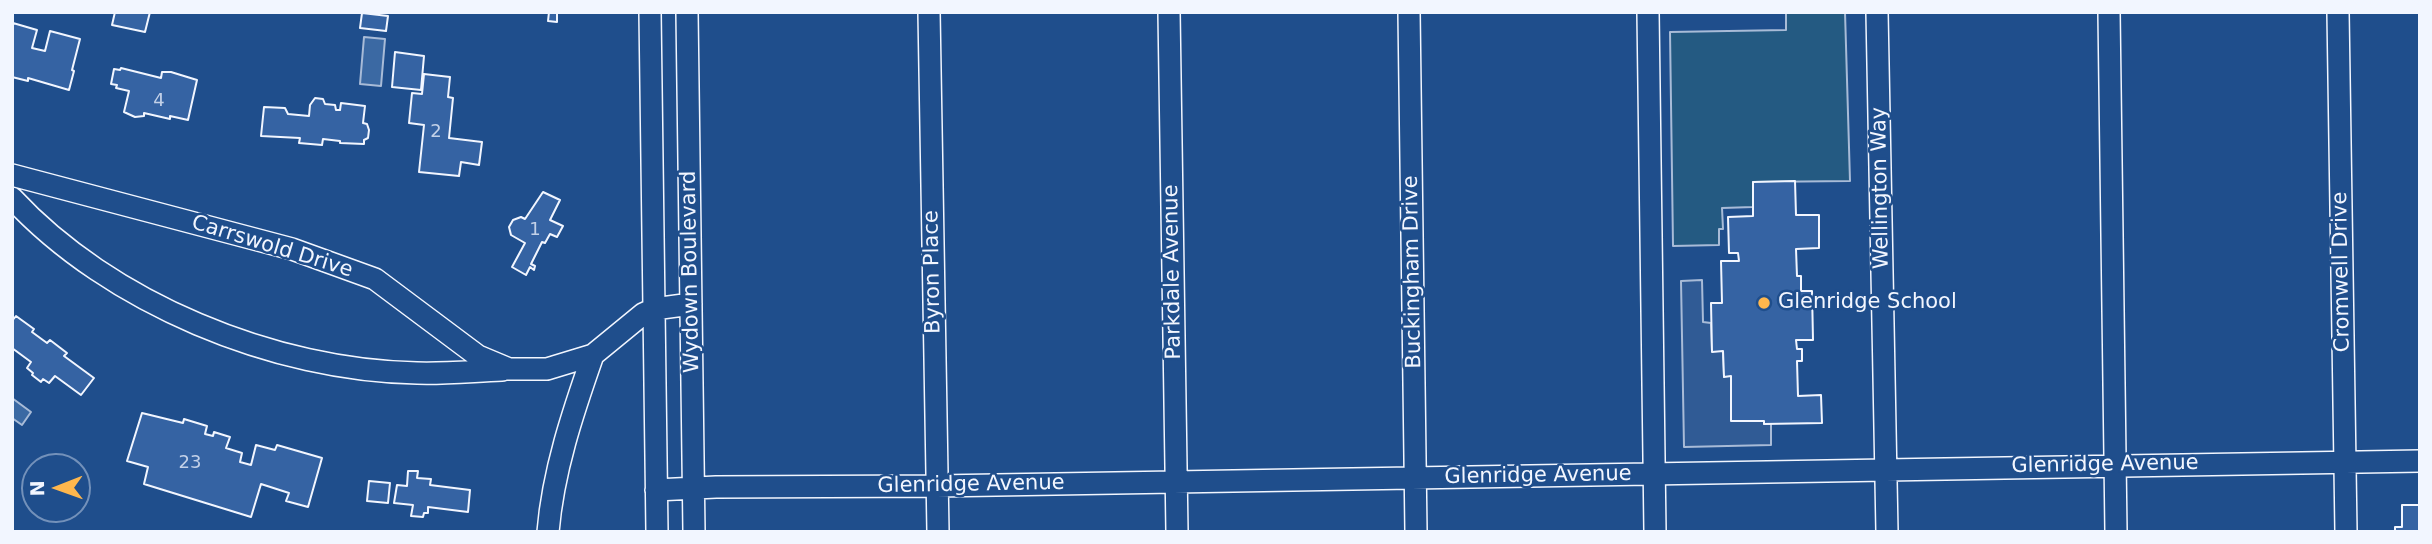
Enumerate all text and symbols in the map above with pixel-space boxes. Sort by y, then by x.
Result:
house number: 4 [153,90,165,112]
street label: Wellington Way [1867,107,1895,269]
house number: 2 [430,121,442,143]
street label: Wydown Boulevard [677,171,705,373]
street label: Buckingham Drive [1399,175,1427,369]
street label: Parkdale Avenue [1159,184,1187,360]
street label: Cromwell Drive [2328,192,2356,352]
street label: Byron Place [919,210,947,334]
street label: Carrswold Drive [188,211,356,283]
house number: 1 [529,219,541,241]
place label: Glenridge School [1778,290,1957,316]
marker: Glenridge School [1756,295,1772,311]
street label: Glenridge Avenue [2011,451,2199,479]
house number: 23 [179,452,201,474]
north arrow [21,453,91,523]
street label: Glenridge Avenue [1444,462,1632,490]
street label: Glenridge Avenue [877,471,1065,499]
text: N [26,480,48,496]

